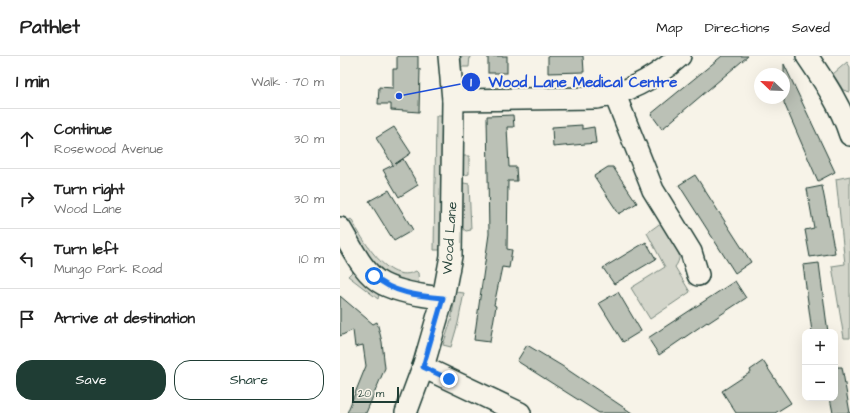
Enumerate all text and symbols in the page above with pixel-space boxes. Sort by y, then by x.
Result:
text: Pathlet [20,14,80,41]
text: Map [656,18,683,38]
text: Directions [705,18,770,38]
text: Saved [792,18,830,38]
north arrow [754,68,790,104]
callout: Wood Lane Medical Centre [461,69,686,96]
text: 1 min [16,70,49,94]
text: Wood Lane Medical Centre [488,72,677,93]
text: Walk · 70 m [251,73,324,91]
text: 1 [470,74,472,91]
text: Continue [54,119,112,140]
icon: ahead [16,128,38,150]
text: 30 m [294,130,324,148]
text: Rosewood Avenue [54,140,163,158]
text: Turn right [54,179,125,200]
icon: right [16,188,38,210]
text: 30 m [294,190,324,208]
text: Wood Lane [54,200,122,218]
street label: Wood Lane [437,200,463,275]
text: Turn left [54,239,118,260]
icon: left [16,248,38,270]
text: 10 m [299,250,324,268]
text: Mungo Park Road [54,260,162,278]
route start [365,267,383,285]
icon: arrive [16,308,38,330]
text: Arrive at destination [54,308,195,329]
map controls [802,329,838,401]
button: + [802,329,838,365]
button: Save [16,360,166,400]
button: Share [174,360,324,400]
button: − [802,365,838,401]
route end [440,370,458,388]
scale bar [352,385,399,404]
text: 20 m [358,386,384,401]

